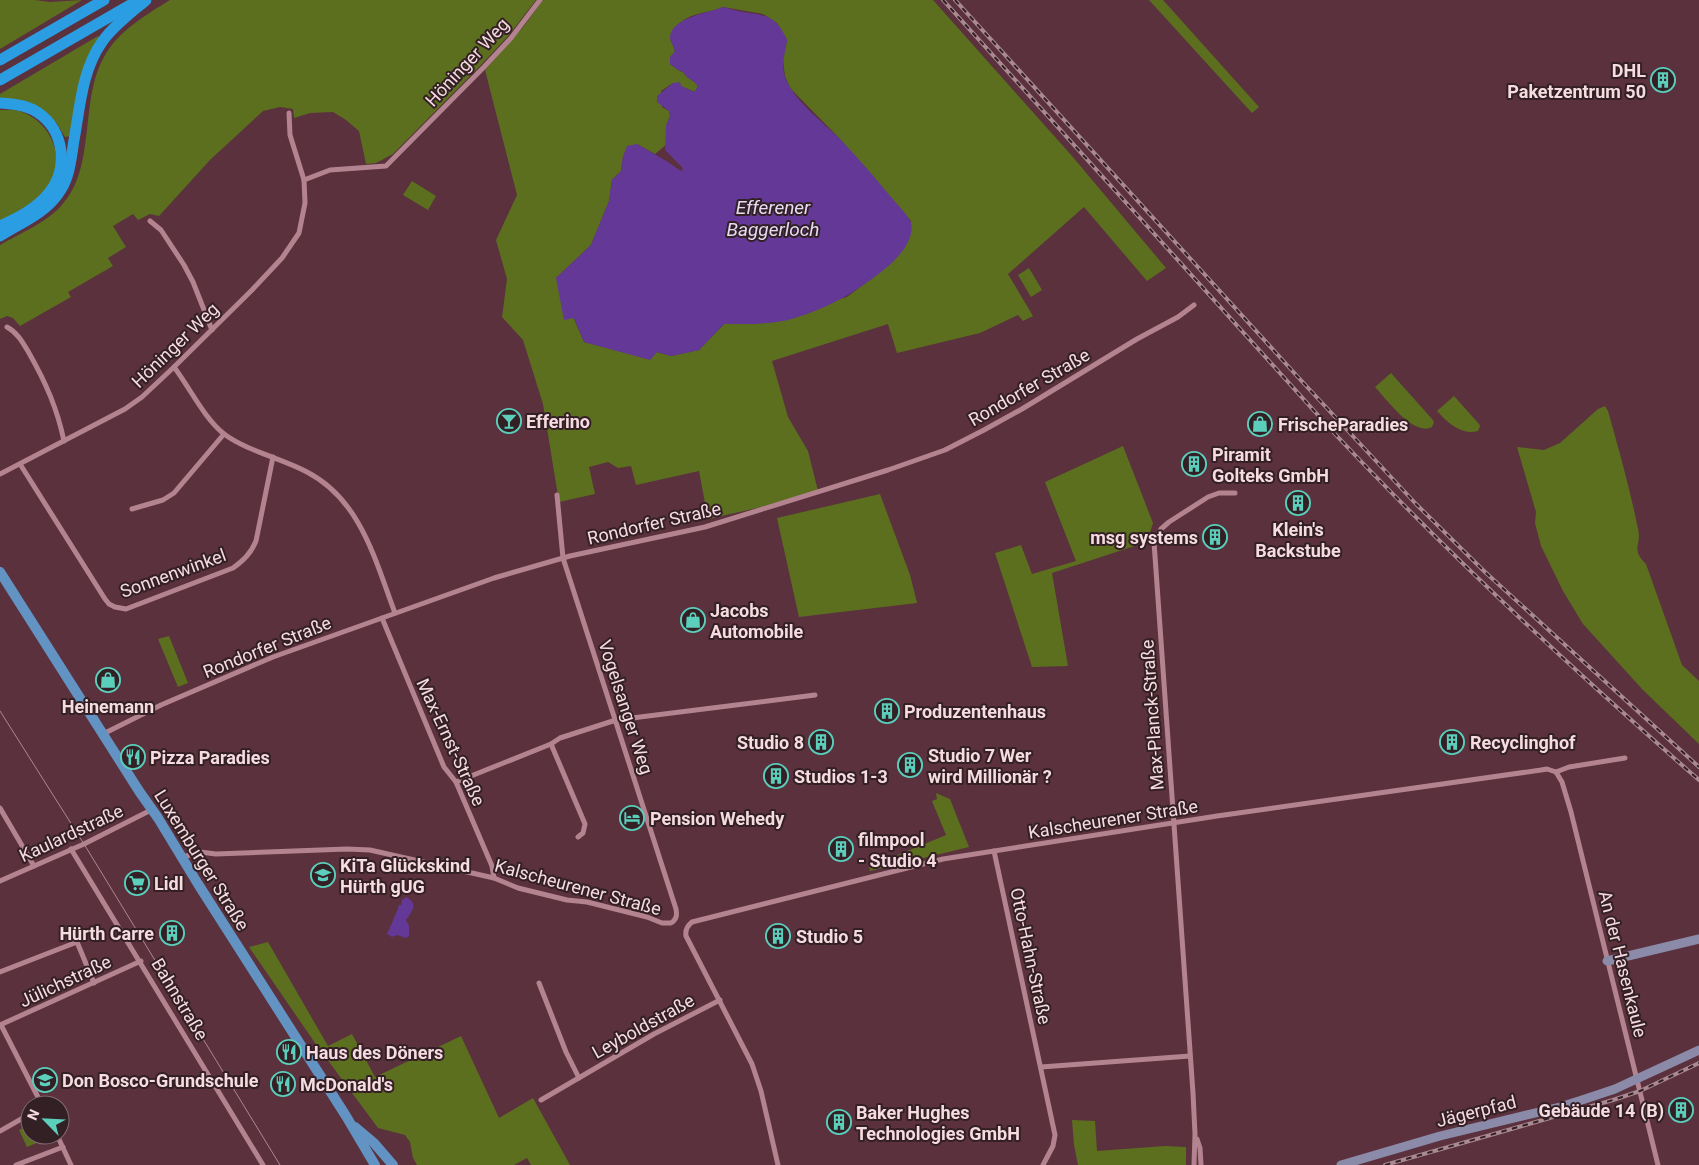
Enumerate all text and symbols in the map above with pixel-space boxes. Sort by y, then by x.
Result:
street label: Höninger Weg [421,14,513,110]
place label: DHL Paketzentrum 50 [1507,60,1646,102]
building icon: DHL Paketzentrum 50 [1650,67,1676,93]
water label: Efferener Baggerloch [726,196,820,241]
street label: Höninger Weg [127,298,223,392]
street label: Rondorfer Straße [965,344,1093,430]
bar icon: Efferino [496,408,522,434]
place label: Efferino [526,411,590,432]
shop icon: FrischeParadies [1247,411,1273,437]
place label: FrischeParadies [1278,414,1408,435]
place label: Piramit Golteks GmbH [1212,444,1329,486]
building icon: Piramit Golteks GmbH [1181,451,1207,477]
building icon: Klein's Backstube [1285,490,1311,516]
street label: Rondorfer Straße [585,497,723,549]
place label: Klein's Backstube [1255,519,1341,561]
building icon: msg systems [1202,524,1228,550]
place label: msg systems [1090,527,1198,548]
street label: Sonnenwinkel [117,544,229,602]
place label: Jacobs Automobile [710,600,803,642]
shop icon: Jacobs Automobile [680,607,706,633]
street label: Rondorfer Straße [200,612,334,682]
street label: Vogelsanger Weg [594,637,658,777]
street label: Max-Planck-Straße [1136,639,1168,791]
shop icon: Heinemann [95,667,121,693]
street label: Max-Ernst-Straße [412,675,490,809]
place label: Heinemann [62,696,154,717]
building icon: Produzentenhaus [874,698,900,724]
place label: Produzentenhaus [904,701,1046,722]
building icon: Studio 8 [808,729,834,755]
building icon: Recyclinghof [1439,729,1465,755]
place label: Studio 8 [737,732,804,753]
place label: Recyclinghof [1470,732,1576,753]
restaurant icon: Pizza Paradies [120,744,146,770]
place label: Studio 7 Wer wird Millionär ? [928,745,1052,787]
place label: Pizza Paradies [150,747,270,768]
building icon: Studio 7 Wer wird Millionär ? [897,752,923,778]
building icon: Studios 1-3 [763,763,789,789]
place label: Studios 1-3 [794,766,888,787]
street label: Luxemburger Straße [150,786,254,934]
street label: Kalscheurener Straße [1027,795,1199,843]
street label: Kaulardstraße [16,800,126,866]
hotel icon: Pension Wehedy [619,805,645,831]
place label: Pension Wehedy [650,808,785,829]
place label: filmpool - Studio 4 [858,829,937,871]
building icon: filmpool - Studio 4 [828,836,854,862]
place label: KiTa Glückskind Hürth gUG [340,855,470,897]
street label: Kalscheurener Straße [492,855,664,919]
school or university icon: KiTa Glückskind Hürth gUG [310,862,336,888]
supermarket icon: Lidl [124,870,150,896]
place label: Lidl [154,873,183,894]
street label: Otto-Hahn-Straße [1006,886,1056,1026]
street label: An der Hasenkaule [1595,888,1651,1040]
building icon: Hürth Carre [159,920,185,946]
place label: Hürth Carre [59,923,154,944]
building icon: Studio 5 [765,923,791,949]
place label: Studio 5 [796,926,863,947]
street label: Jülichstraße [16,951,114,1011]
street label: Bahnstraße [147,954,213,1044]
street label: Leyboldstraße [588,989,698,1063]
restaurant icon: Haus des Döners [276,1039,302,1065]
place label: Haus des Döners [306,1042,443,1063]
school or university icon: Don Bosco-Grundschule [32,1067,58,1093]
place label: Don Bosco-Grundschule [62,1070,259,1091]
restaurant icon: McDonald's [270,1071,296,1097]
place label: McDonald's [300,1074,393,1095]
street label: Jägerpfad [1434,1091,1518,1131]
north arrow [20,1095,70,1145]
building icon: Gebäude 14 (B) [1668,1097,1694,1123]
place label: Gebäude 14 (B) [1539,1100,1664,1122]
place label: Baker Hughes Technologies GmbH [856,1102,1020,1144]
text: N [24,1107,42,1122]
building icon: Baker Hughes Technologies GmbH [826,1109,852,1135]

